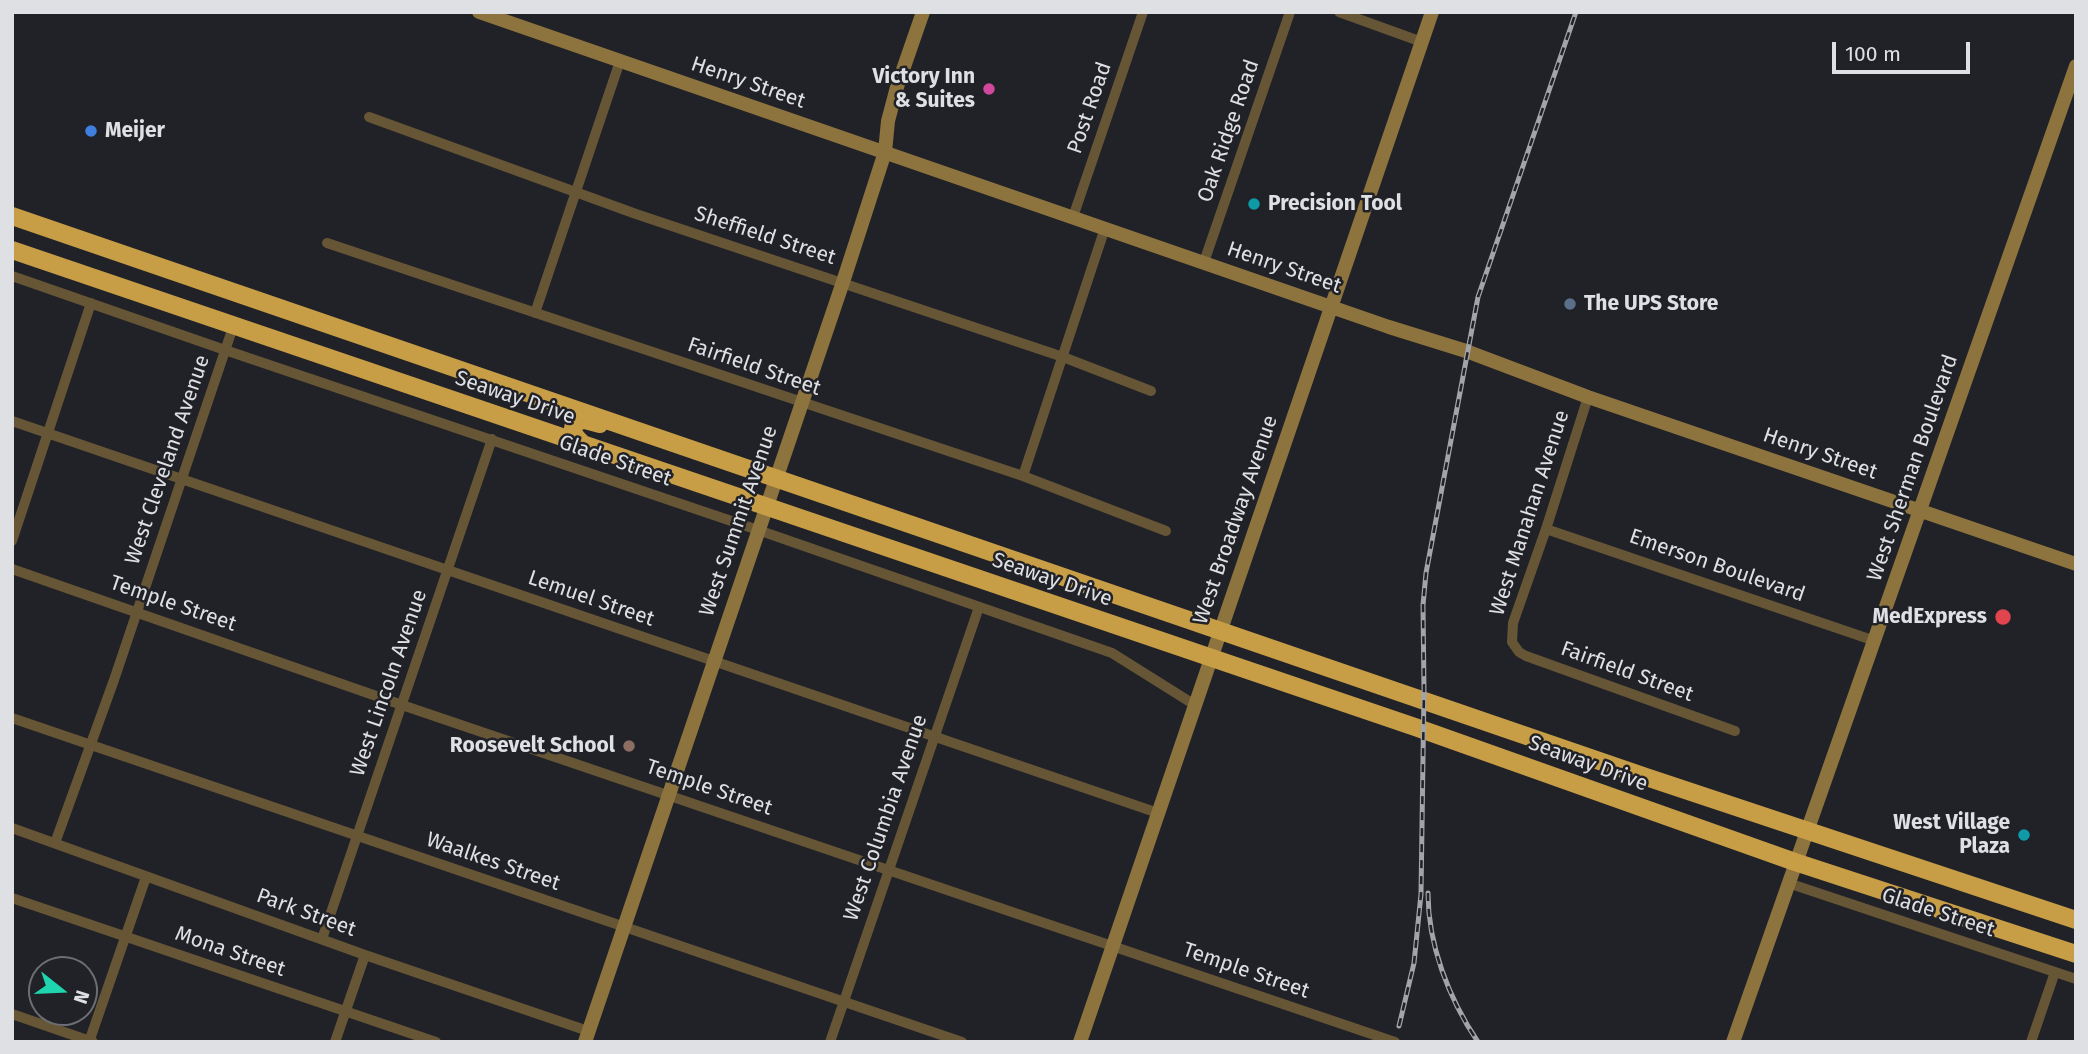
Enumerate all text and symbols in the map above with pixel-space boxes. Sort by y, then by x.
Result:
scale bar [1836,28,1974,72]
text: 100 m [1845,41,1901,67]
street label: Henry Street [688,52,808,114]
street label: Oak Ridge Road [1193,56,1265,206]
street label: Post Road [1063,59,1117,157]
place label: Victory Inn & Suites [872,64,975,114]
marker: Victory Inn & Suites [981,81,997,97]
place label: Meijer [105,118,165,144]
marker: Meijer [83,123,99,139]
place label: Precision Tool [1268,191,1402,217]
marker: Precision Tool [1246,196,1262,212]
street label: Sheffield Street [691,201,839,271]
street label: Henry Street [1224,237,1344,299]
place label: The UPS Store [1584,291,1718,317]
marker: The UPS Store [1562,296,1578,312]
street label: Fairfield Street [684,332,824,402]
street label: West Sherman Boulevard [1862,351,1964,585]
street label: West Cleveland Avenue [120,352,216,568]
street label: Seaway Drive [452,366,578,430]
street label: West Manahan Avenue [1485,407,1575,619]
street label: West Broadway Avenue [1188,412,1284,628]
street label: West Summit Avenue [695,422,783,620]
street label: Henry Street [1760,423,1880,485]
street label: Glade Street [555,430,675,492]
street label: Emerson Boulevard [1626,524,1808,608]
street label: Seaway Drive [989,548,1115,612]
street label: Lemuel Street [525,566,657,632]
street label: Temple Street [107,571,239,637]
street label: West Lincoln Avenue [345,586,433,780]
place label: MedExpress [1872,604,1987,630]
marker: MedExpress [1993,607,2013,627]
street label: Fairfield Street [1557,636,1697,708]
street label: West Columbia Avenue [839,712,933,924]
street label: Seaway Drive [1525,731,1651,797]
place label: Roosevelt School [450,733,615,759]
marker: Roosevelt School [621,738,637,754]
street label: Temple Street [643,755,775,821]
place label: West Village Plaza [1893,810,2010,860]
street label: Waalkes Street [423,827,563,897]
marker: West Village Plaza [2016,827,2032,843]
street label: Park Street [253,883,359,943]
street label: Glade Street [1878,883,1998,943]
street label: Mona Street [172,921,288,983]
street label: Temple Street [1180,938,1312,1004]
north arrow [28,956,98,1026]
text: N [69,987,94,1007]

